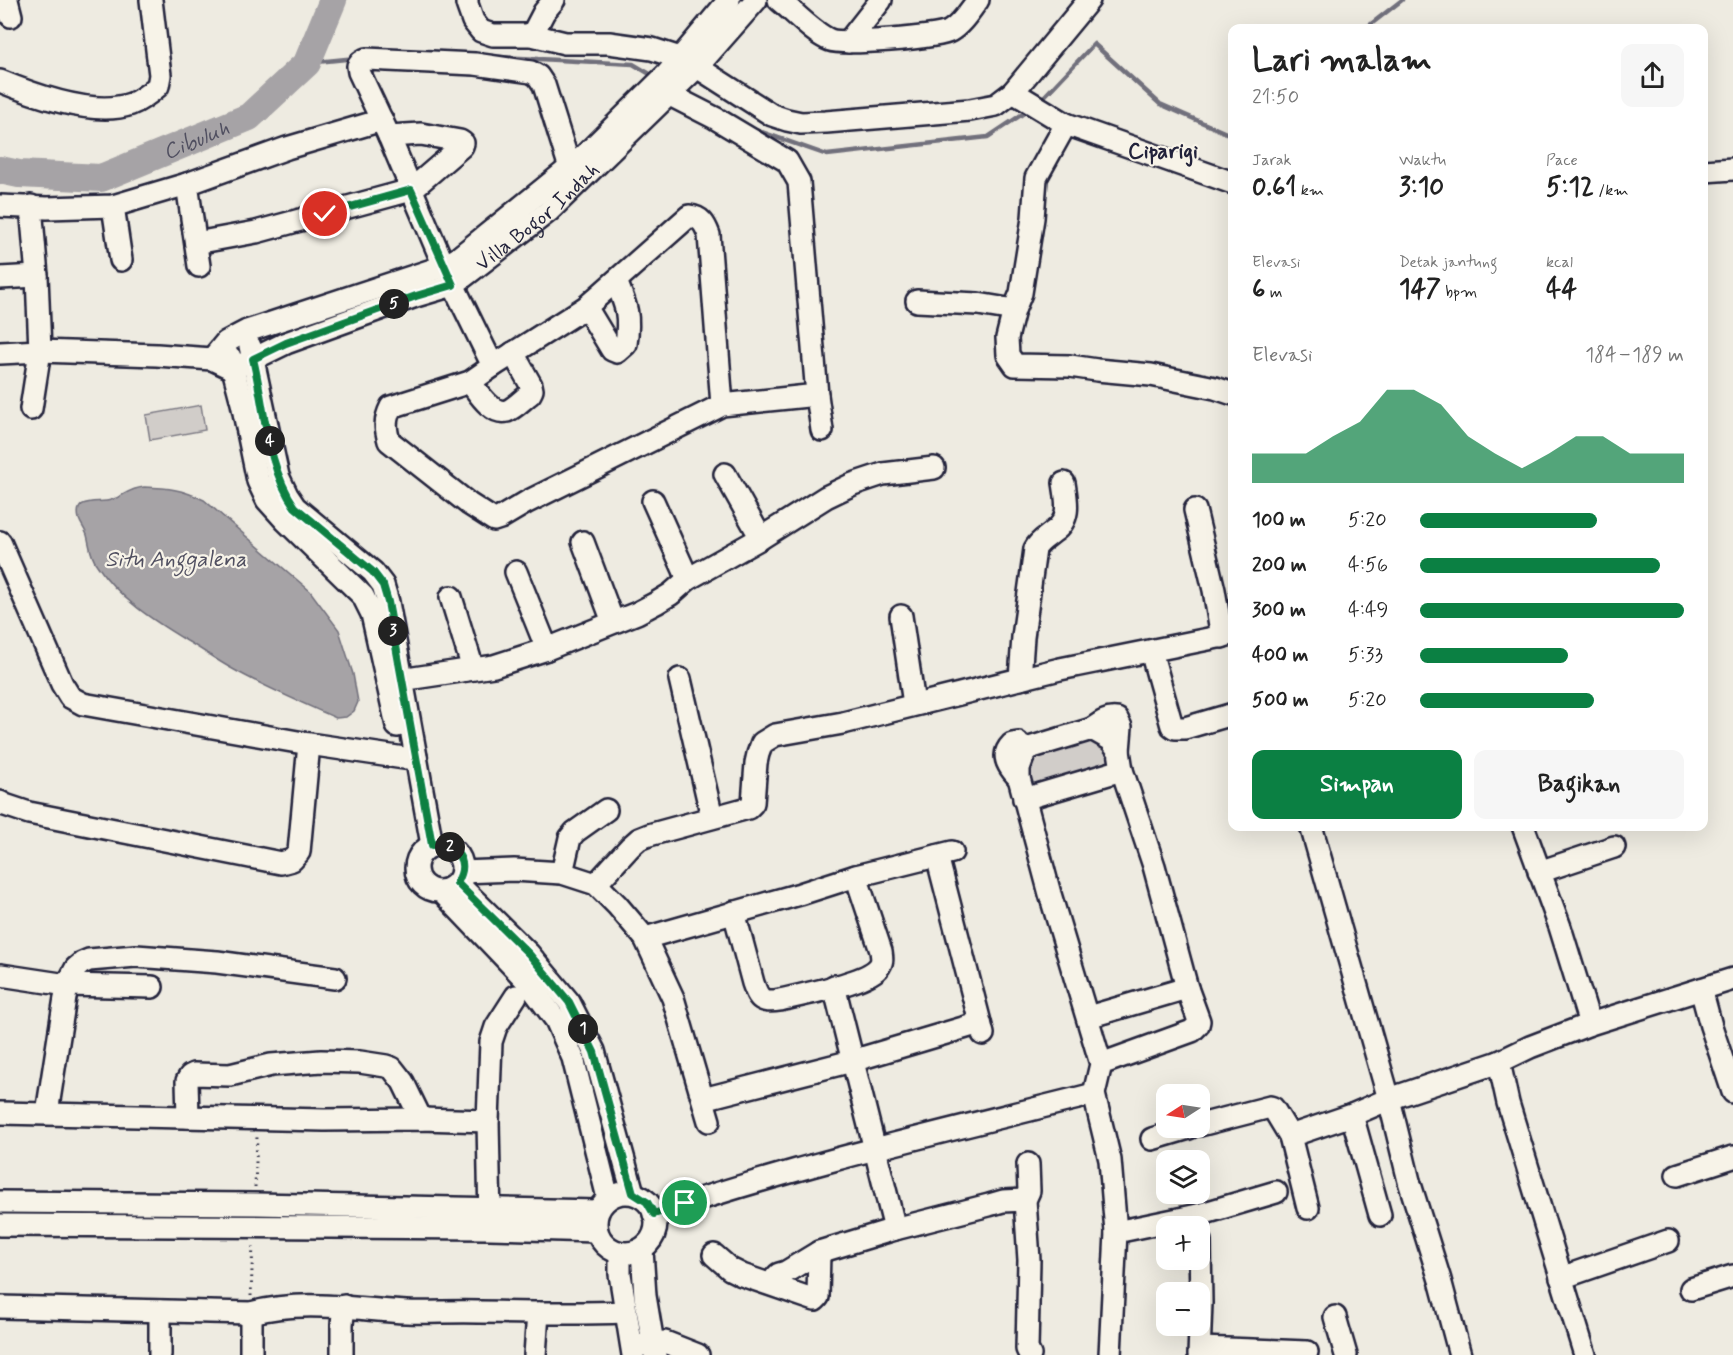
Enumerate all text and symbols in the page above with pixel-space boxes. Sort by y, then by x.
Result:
text: Lari malam [1252,39,1432,83]
button: share [1621,44,1684,107]
text: 21:50 [1252,84,1299,111]
water label: Cibuluh [159,115,234,167]
district label: Ciparigi [1128,138,1198,167]
text: Jarak [1252,150,1291,171]
text: Waktu [1399,150,1446,171]
text: Pace [1546,150,1578,171]
street label: Villa Bogor Indah [470,157,606,278]
text: 0.61 [1252,171,1296,205]
text: 3:10 [1399,171,1444,205]
text: 5:12 [1546,171,1594,205]
text: km [1296,180,1324,201]
text: /km [1594,180,1629,201]
pin [299,188,350,239]
icon: check [308,197,341,230]
text: Elevasi [1252,252,1300,273]
text: Detak jantung [1399,252,1498,273]
text: kcal [1546,252,1573,273]
text: 6 [1252,273,1265,307]
text: 147 [1399,273,1441,307]
text: 44 [1546,273,1577,307]
text: m [1265,282,1282,303]
text: bpm [1441,282,1477,303]
pin: 5 [379,289,409,319]
text: 5 [389,293,399,314]
text: Elevasi [1252,342,1312,369]
text: 184–189 m [1585,342,1684,369]
pin: 4 [255,426,285,456]
text: 4 [265,430,275,451]
text: 100 m [1252,507,1306,534]
text: 5:20 [1348,507,1387,534]
water label: Situ Anggalena [105,546,247,577]
text: 200 m [1252,552,1307,579]
text: 4:56 [1348,552,1388,579]
text: 300 m [1252,597,1306,624]
text: 4:49 [1348,597,1389,624]
pin: 3 [378,616,408,646]
text: 3 [389,620,397,641]
text: 400 m [1252,642,1308,669]
text: 5:33 [1348,642,1383,669]
text: 500 m [1252,687,1309,714]
text: 5:20 [1348,687,1387,714]
button: Simpan [1252,750,1462,819]
button: Bagikan [1474,750,1684,819]
pin: 2 [435,832,465,862]
text: 2 [446,836,454,857]
pin: 1 [568,1014,598,1044]
text: 1 [579,1018,587,1039]
north arrow [1156,1084,1210,1138]
map controls [1156,1084,1210,1336]
button: layers [1156,1150,1210,1204]
pin [659,1177,710,1228]
icon: arrive [668,1186,701,1219]
button: + [1156,1216,1210,1270]
button: − [1156,1282,1210,1336]

